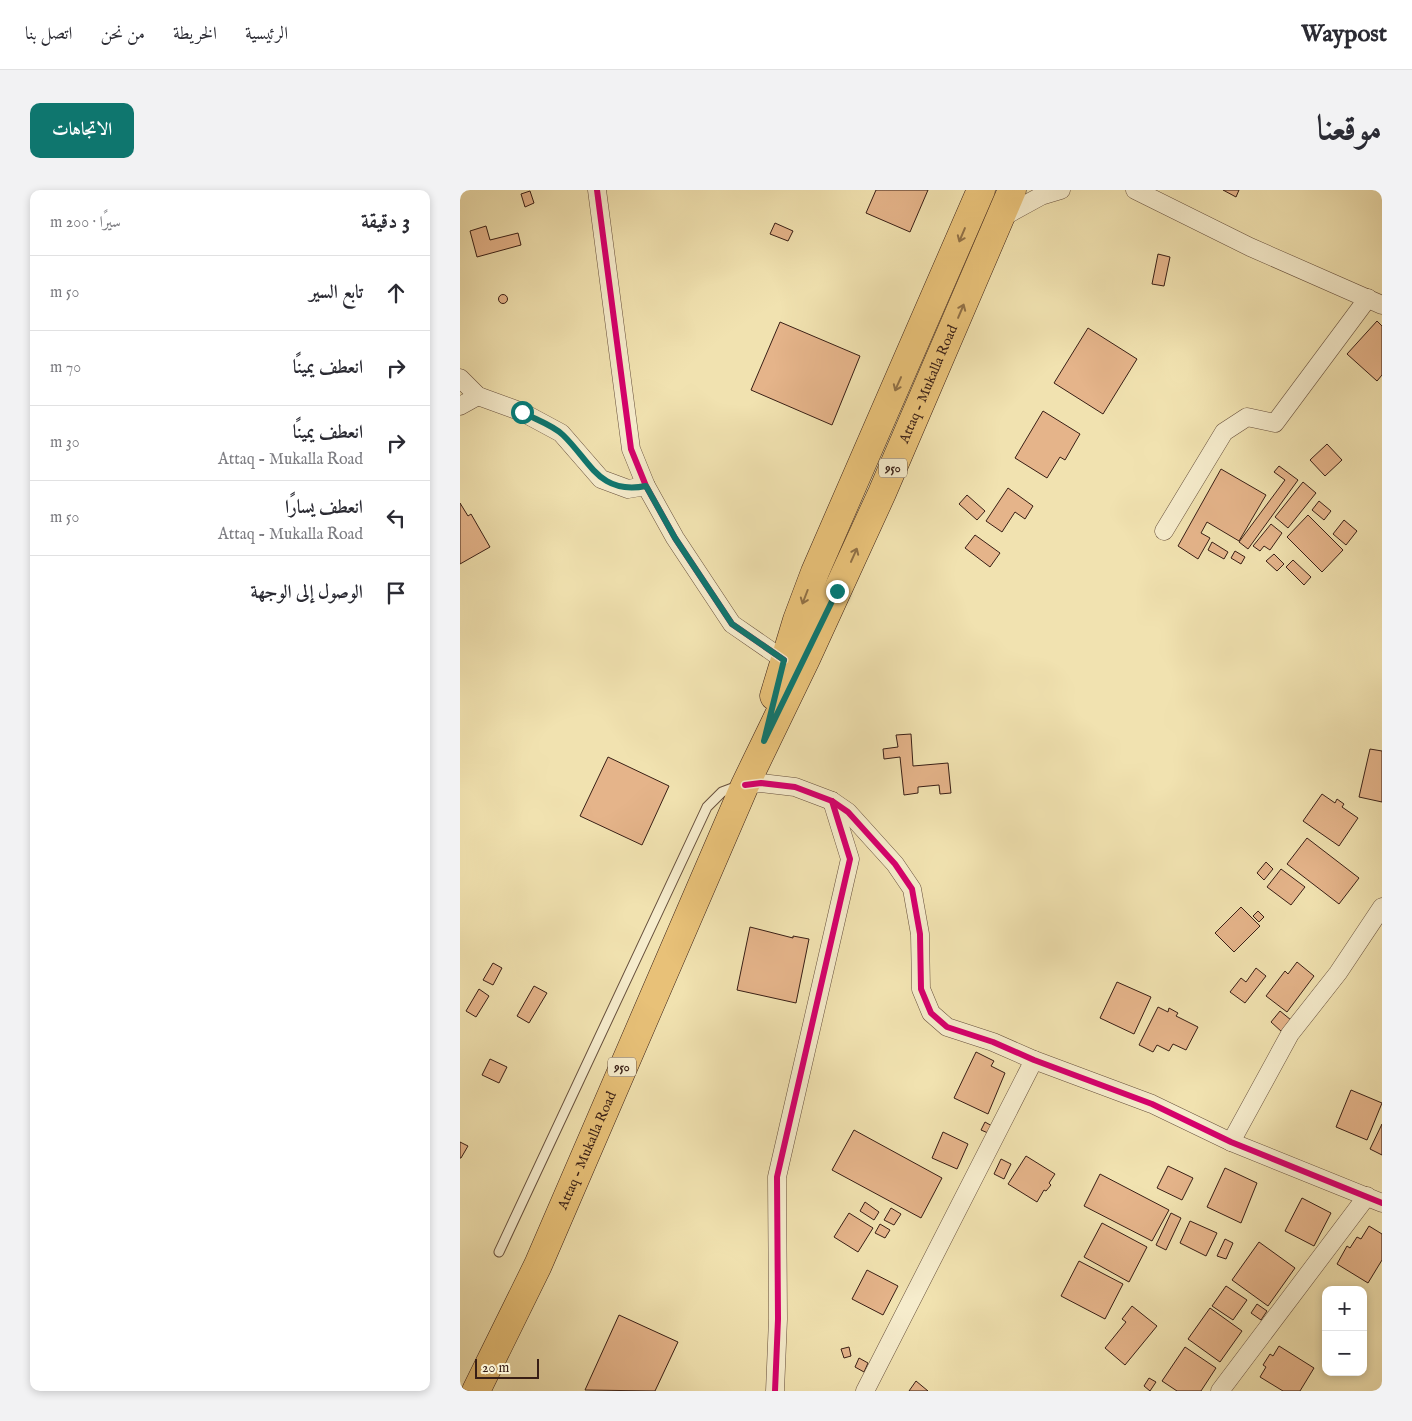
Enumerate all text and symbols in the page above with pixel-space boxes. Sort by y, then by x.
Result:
text: Waypost [1301,19,1387,50]
text: اتصل بنا [25,23,72,46]
text: من نحن [100,23,145,46]
text: الخريطة [173,23,217,46]
text: الرئيسية [245,23,288,46]
button: الاتجاهات [30,103,134,158]
text: موقعنا [1317,107,1382,152]
text: 3 دقيقة [361,209,410,236]
text: سيرًا · 200 m [50,213,121,233]
one-way arrow [957,227,967,242]
icon: ahead [382,279,410,307]
text: تابع السير [309,281,363,305]
text: 50 m [50,283,79,303]
one-way arrow [958,303,967,318]
street label: Attaq - Mukalla Road [895,322,962,447]
icon: right [382,354,410,382]
text: انعطف يمينًا [293,356,363,380]
text: 70 m [50,358,81,378]
one-way arrow [892,376,902,391]
route start [511,401,534,424]
text: انعطف يمينًا [293,421,363,445]
icon: right [382,429,410,457]
text: 30 m [50,433,80,453]
text: Attaq - Mukalla Road [218,450,363,470]
road number: 950 [879,458,907,478]
text: انعطف يسارًا [285,496,363,520]
icon: left [382,504,410,532]
text: 50 m [50,508,79,528]
text: Attaq - Mukalla Road [218,525,363,545]
one-way arrow [849,548,859,563]
icon: arrive [382,579,410,607]
route end [826,580,849,603]
text: الوصول إلى الوجهة [251,581,363,605]
one-way arrow [800,589,809,605]
road number: 950 [608,1058,636,1076]
street label: Attaq - Mukalla Road [554,1088,621,1213]
map controls [1322,1286,1367,1376]
button: + [1322,1286,1367,1331]
button: − [1322,1331,1367,1376]
scale bar [475,1356,539,1379]
text: 20 m [482,1359,509,1377]

